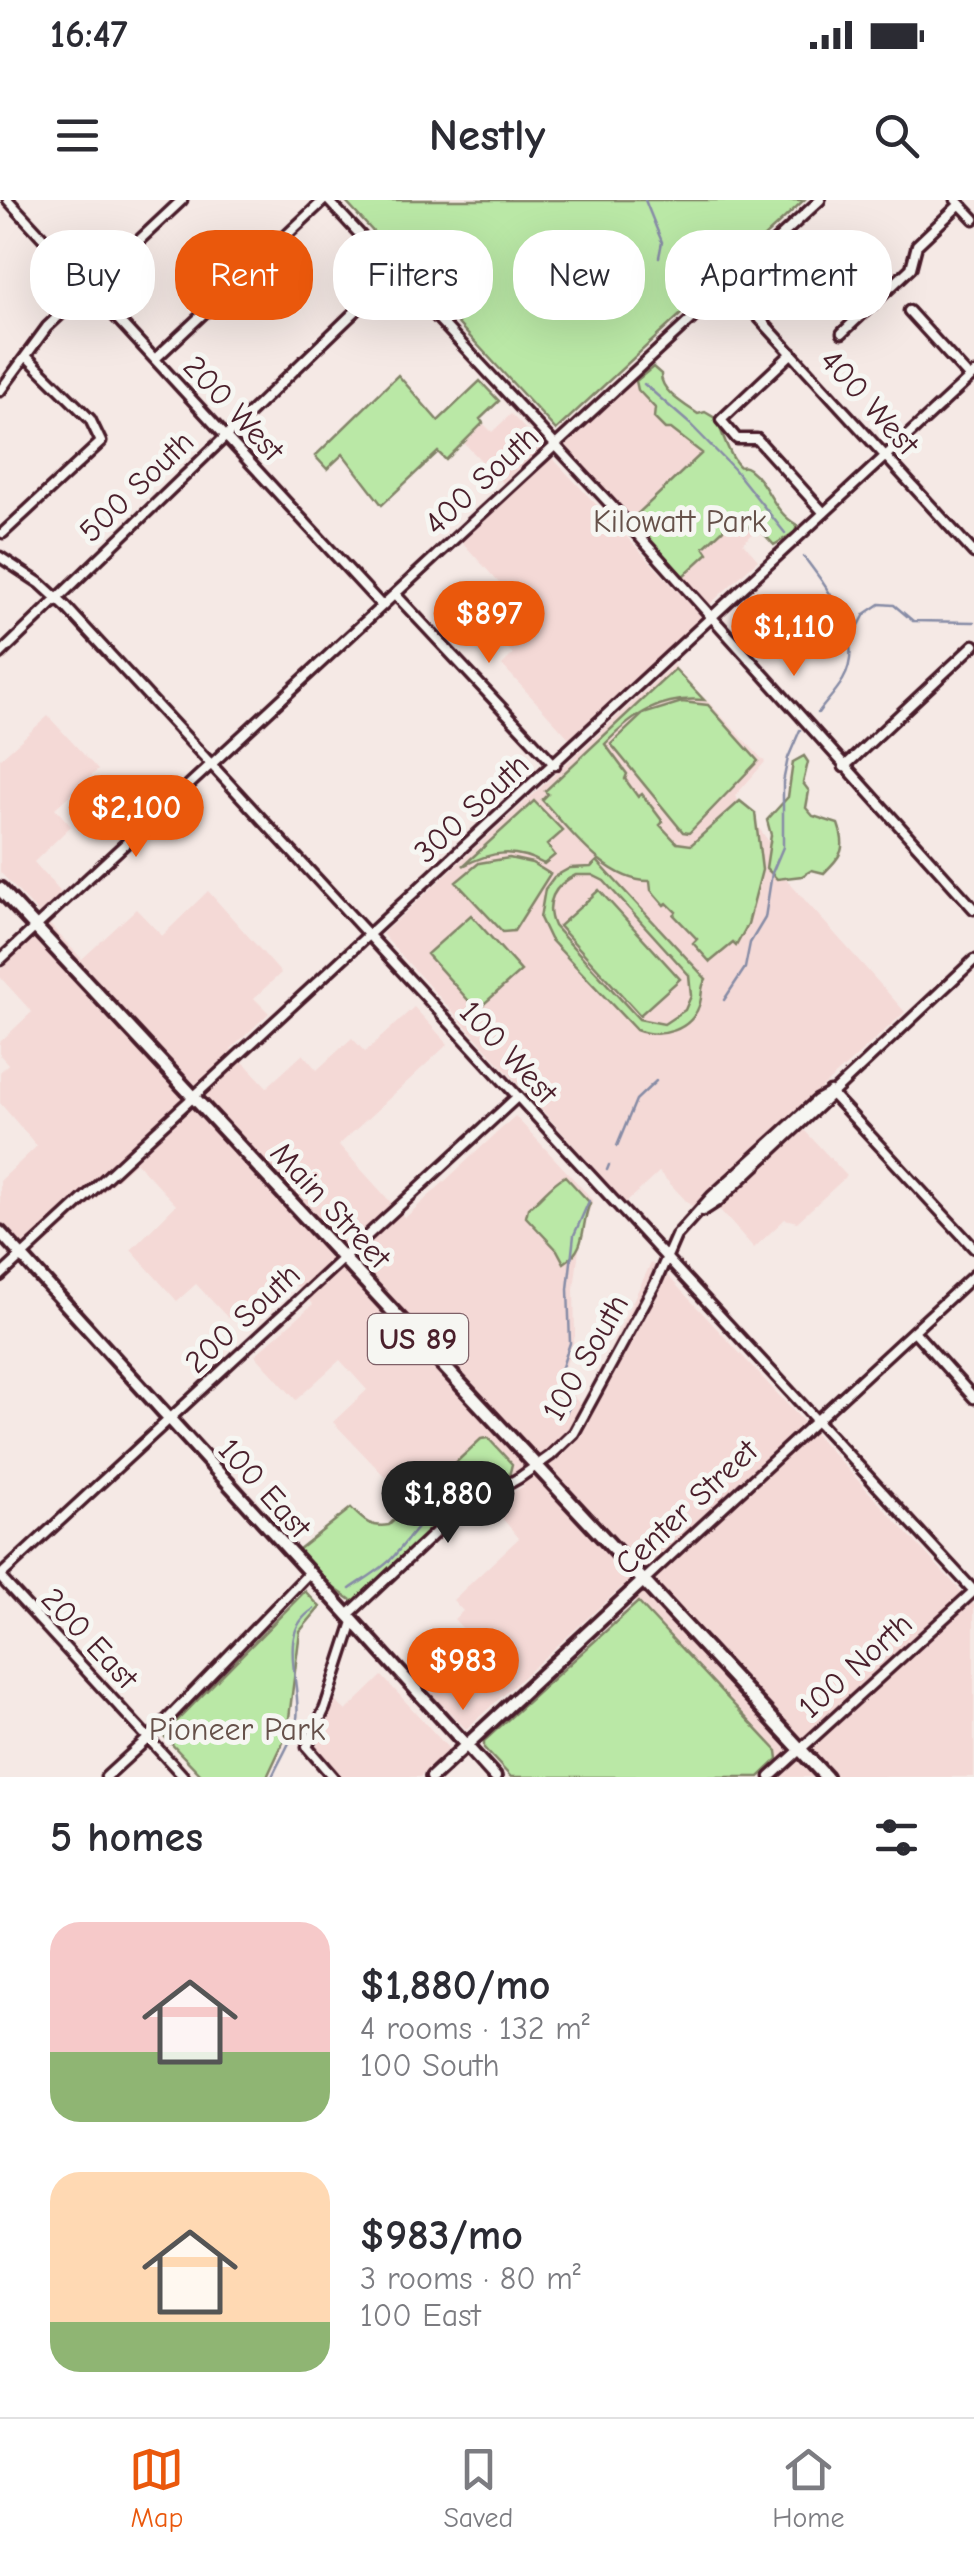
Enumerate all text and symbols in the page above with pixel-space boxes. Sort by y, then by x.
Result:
text: 16:47 [50,13,128,57]
icon: menu [50,108,105,163]
icon: search [869,108,924,163]
text: Nestly [429,109,545,161]
chip: Buy [30,230,155,320]
chip: Rent [175,230,313,320]
chip: Filters [333,230,493,320]
chip: New [513,230,645,320]
chip: Apartment [665,230,892,320]
street label: 400 West [813,342,927,463]
street label: 200 West [176,348,292,469]
street label: 400 South [417,418,546,542]
street label: 500 South [72,423,201,550]
park label: Kilowatt Park [593,503,768,540]
pin: $897 [430,581,548,666]
pin: $1,110 [713,594,875,679]
text: $897 [456,595,522,632]
text: $1,110 [753,608,835,645]
street label: 300 South [406,746,536,871]
pin: $2,100 [55,775,217,860]
text: $2,100 [91,789,181,826]
street label: 100 West [452,994,566,1112]
street label: Main Street [263,1135,399,1277]
street label: 200 South [177,1256,307,1381]
street label: 100 South [535,1288,636,1427]
road number: US 89 [368,1314,468,1364]
street label: 100 East [211,1431,319,1546]
street label: Center Street [607,1431,766,1583]
pin: $1,880 [367,1461,529,1546]
text: $1,880 [403,1475,493,1512]
street label: 200 East [34,1580,146,1697]
street label: 100 North [791,1605,919,1726]
pin: $983 [404,1628,522,1713]
text: $983 [429,1642,497,1679]
park label: Pioneer Park [149,1711,326,1748]
icon: filters [869,1810,924,1865]
text: 5 homes [50,1813,203,1862]
text: $1,880/mo [360,1961,550,2010]
icon: home [130,1962,250,2082]
text: 4 rooms · 132 m² [360,2010,590,2047]
text: 100 South [360,2047,500,2084]
text: $983/mo [360,2211,523,2260]
icon: home [130,2212,250,2332]
text: 3 rooms · 80 m² [360,2260,581,2297]
text: 100 East [360,2297,481,2334]
tab: Map [129,2442,184,2534]
tab: Saved [443,2442,513,2534]
tab: Home [772,2442,845,2534]

